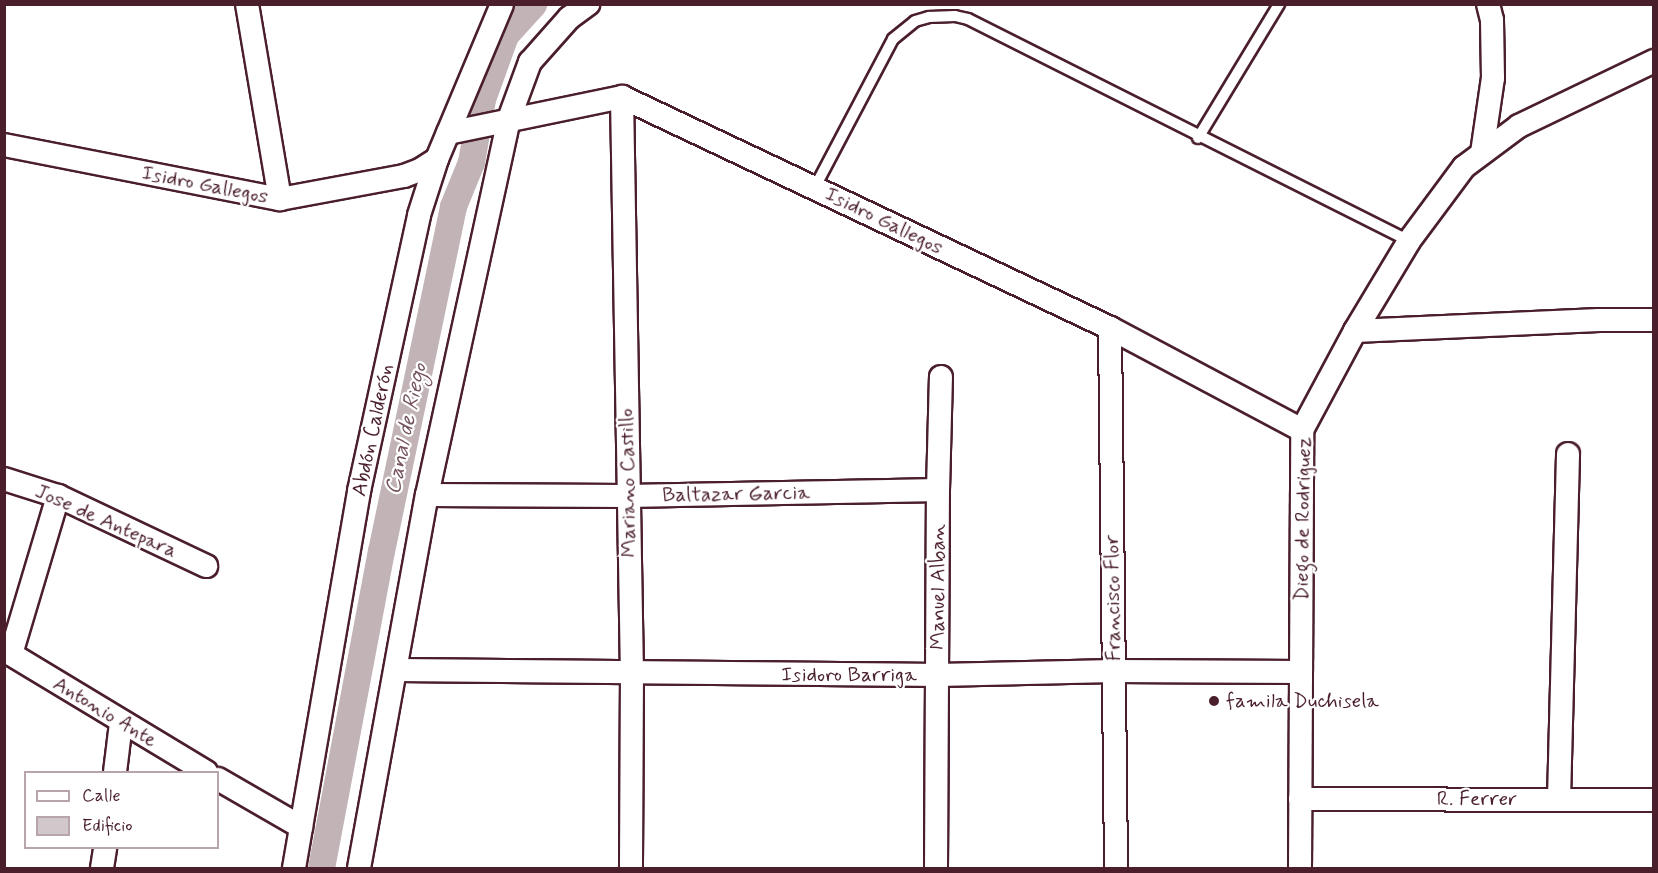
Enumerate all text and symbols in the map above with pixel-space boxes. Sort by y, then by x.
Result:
street label: Isidro Gallegos [140,160,270,210]
street label: Isidro Gallegos [821,182,947,260]
street label: Abdón Calderón [346,359,400,501]
water label: Canal de Riego [380,361,434,497]
street label: Mariano Castillo [614,408,642,558]
street label: Diego de Rodriguez [1289,436,1317,602]
street label: Jose de Antepara [32,479,180,563]
street label: Baltazar Garcia [664,480,808,508]
street label: Manuel Alban [925,524,951,650]
street label: Francisco Flor [1099,535,1127,661]
street label: Isidoro Barriga [781,662,917,688]
street label: Antonio Ante [48,671,162,753]
place label: famila Duchisela [1226,688,1379,714]
marker: famila Duchisela [1207,694,1221,708]
legend [24,771,219,849]
text: Calle [82,784,121,808]
street label: R. Ferrer [1437,786,1517,812]
text: Edificio [82,814,133,838]

